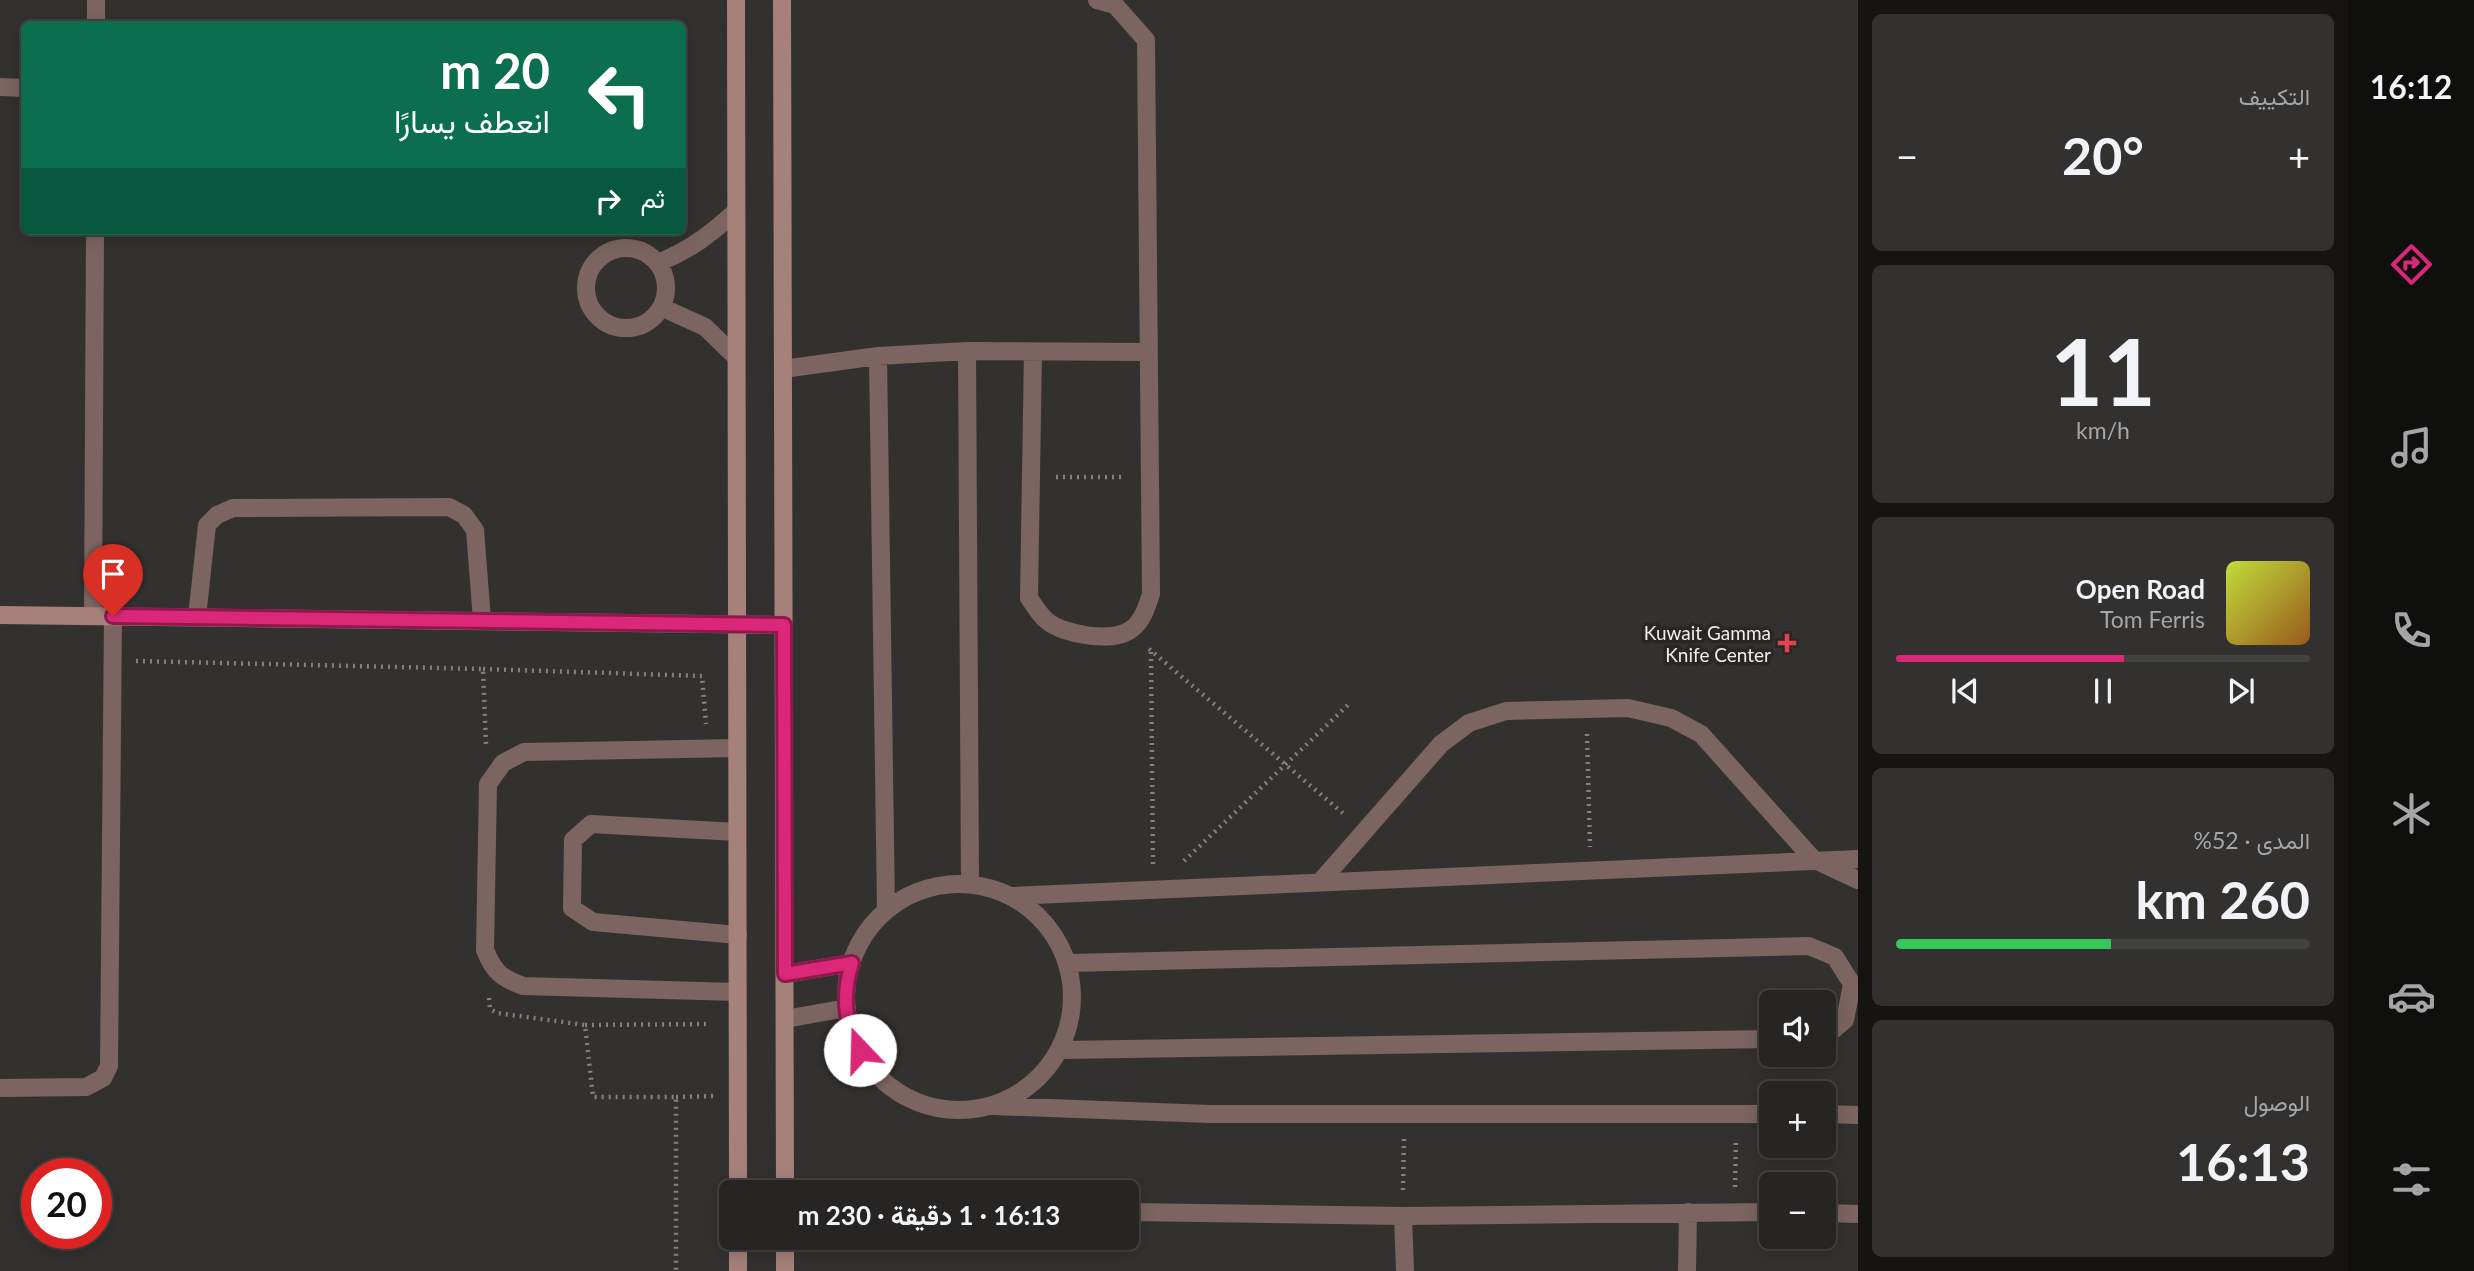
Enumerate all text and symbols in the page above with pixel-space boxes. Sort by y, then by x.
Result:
text: 20 m [440,41,550,99]
icon: left [574,49,665,140]
text: 16:12 [2370,67,2452,106]
text: التكييف [2239,82,2310,110]
text: انعطف يسارًا [394,101,550,140]
text: 20° [2062,124,2144,186]
text: − [1896,133,1918,179]
text: + [2288,133,2310,179]
icon: right [589,182,627,220]
text: ثم [641,182,665,214]
icon: directions [2387,240,2436,289]
text: 11 [2050,316,2156,425]
text: km/h [2076,416,2130,444]
icon: music [2387,423,2436,472]
pin [83,544,143,616]
icon: arrive [94,555,132,593]
text: Open Road [2076,573,2205,605]
text: Tom Ferris [2100,605,2205,633]
icon: phone [2387,606,2436,655]
place label: Kuwait Gamma Knife Center [1644,621,1771,666]
marker: Kuwait Gamma Knife Center [1777,633,1797,653]
icon: previous [1946,672,1984,710]
icon: pause [2084,672,2122,710]
icon: next [2222,672,2260,710]
icon: climate [2387,789,2436,838]
text: المدى · 52% [2194,826,2310,854]
text: 260 km [2136,868,2310,930]
icon: car [2387,972,2436,1021]
map controls [1759,990,1836,1249]
button: sound [1759,990,1836,1067]
position arrow [823,1013,897,1087]
button: + [1759,1081,1836,1158]
text: الوصول [2244,1088,2310,1116]
text: 16:13 [2176,1130,2310,1192]
icon: filters [2387,1155,2436,1204]
speed limit sign: 20 [21,1158,112,1249]
button: − [1759,1172,1836,1249]
text: 16:13 · 1 دقيقة · 230 m [798,1199,1060,1231]

